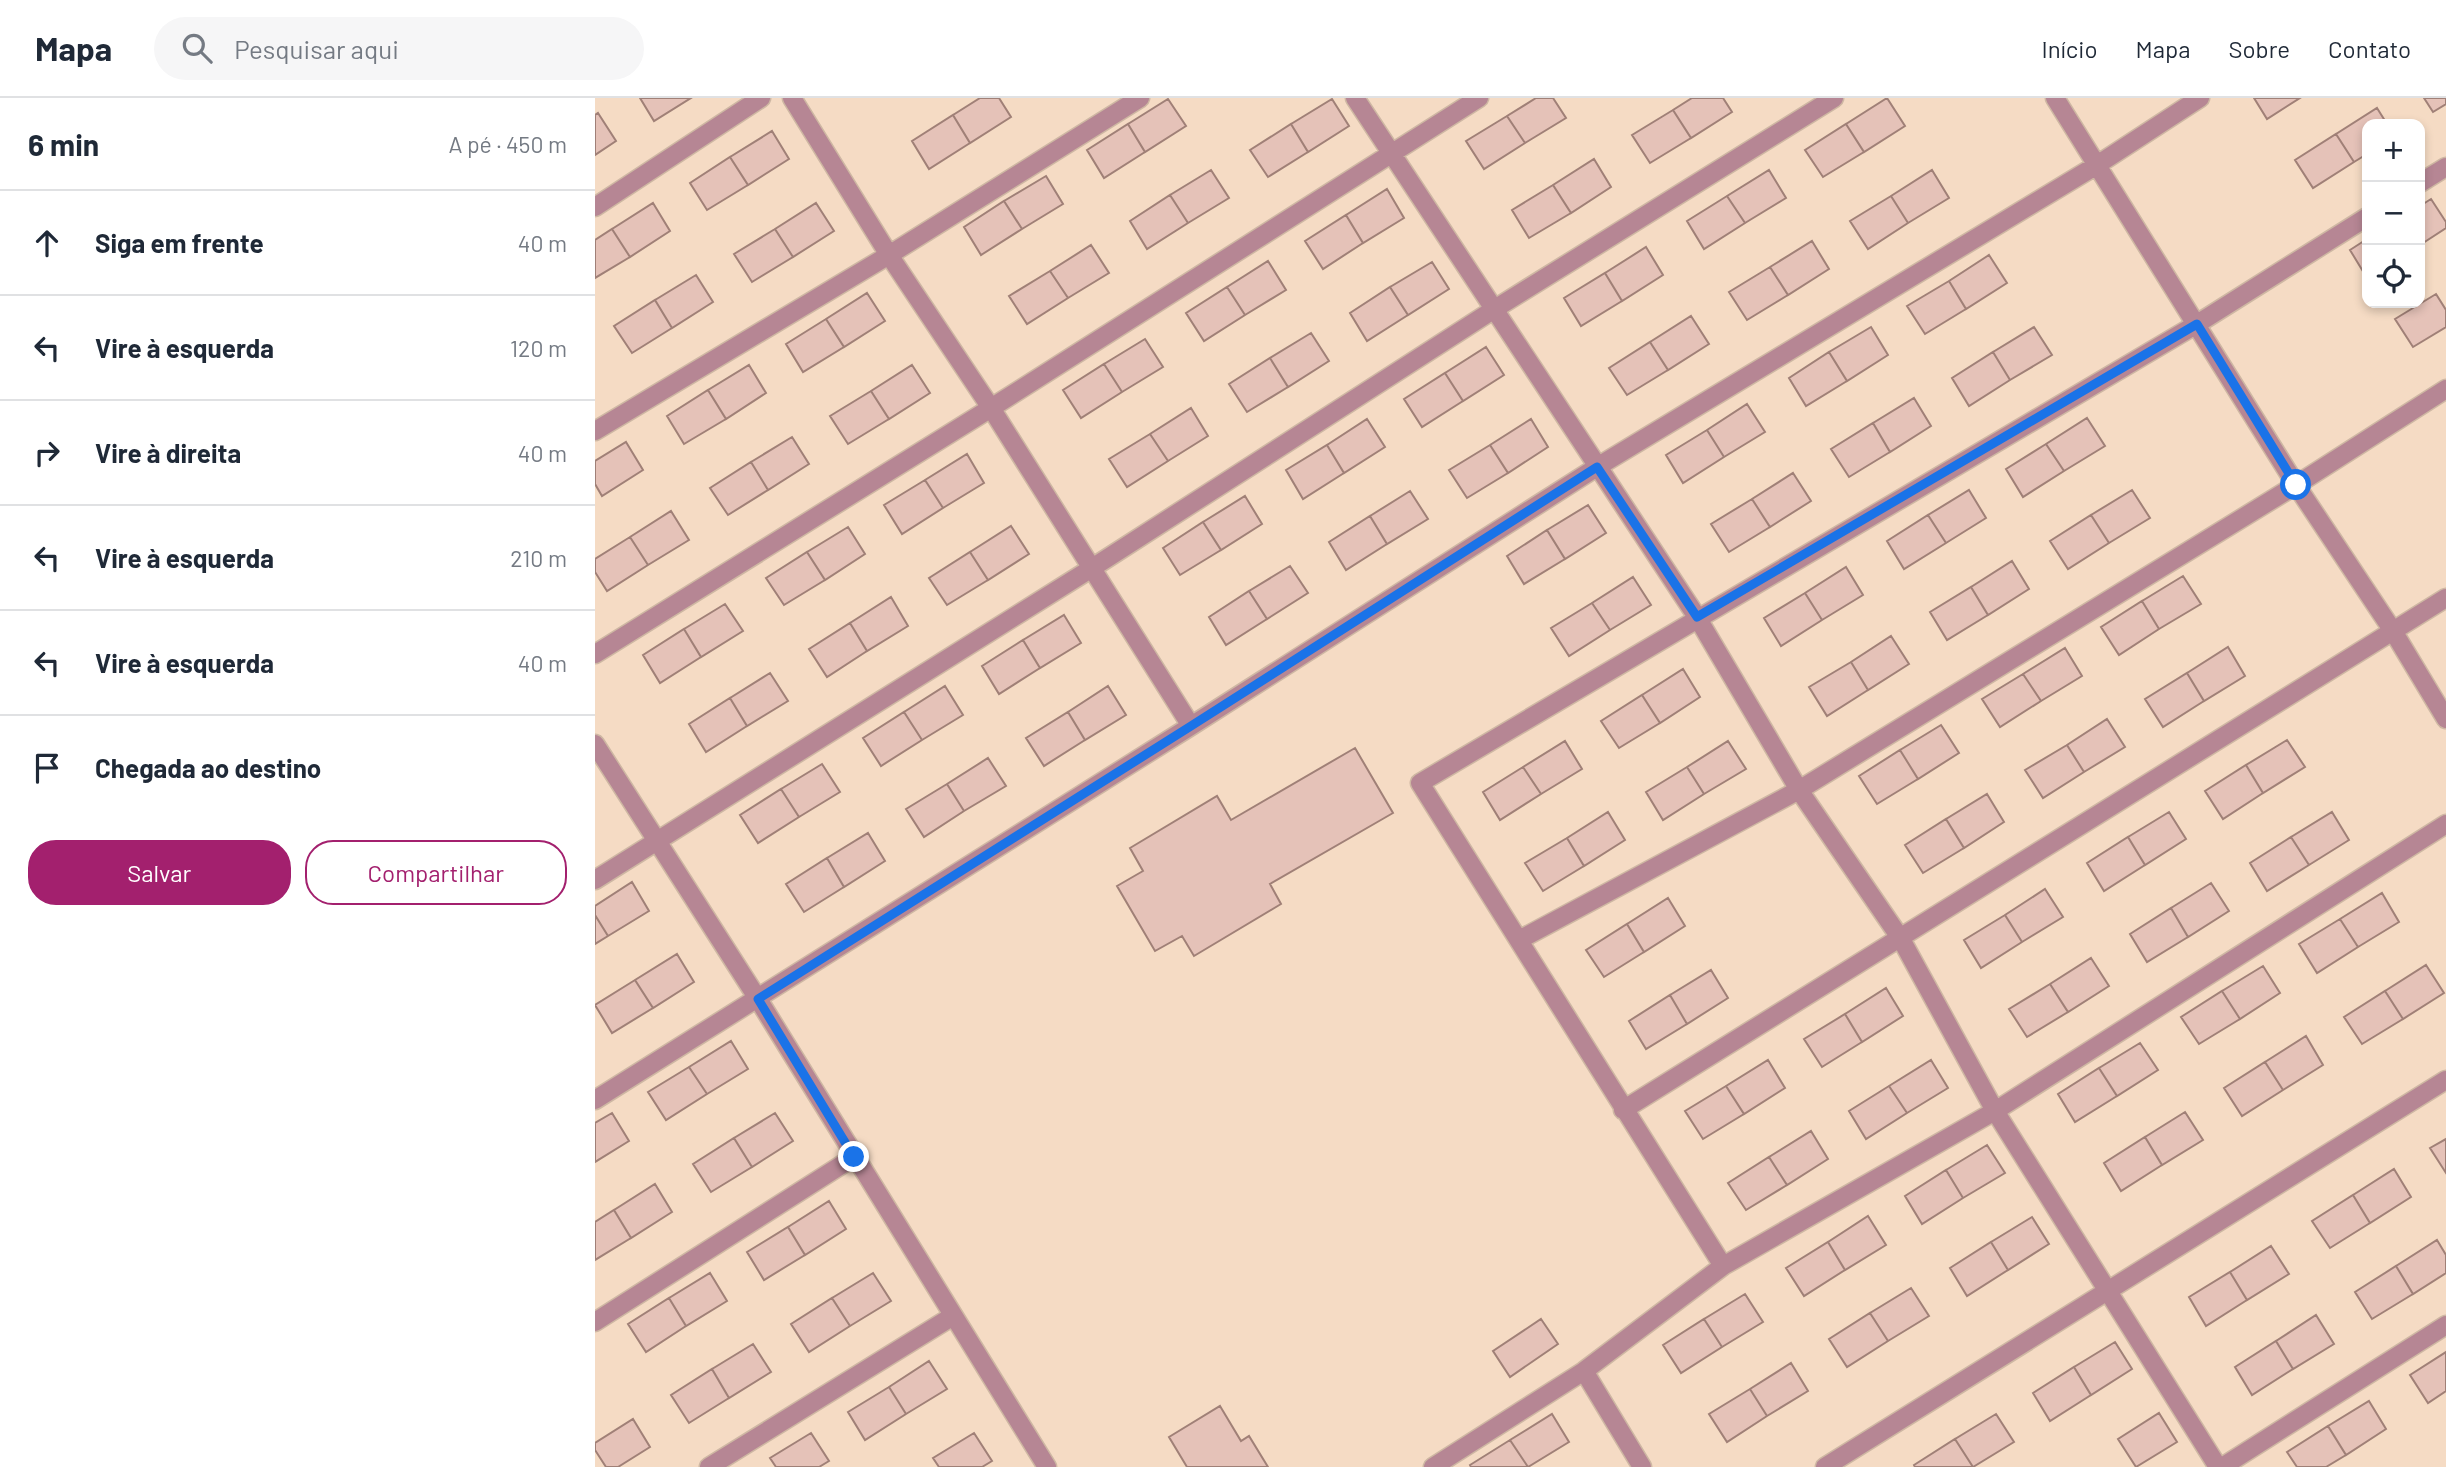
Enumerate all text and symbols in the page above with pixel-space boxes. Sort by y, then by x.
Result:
search box [154,17,644,80]
text: Mapa [35,28,112,68]
icon: search [178,29,216,67]
text: Pesquisar aqui [234,33,399,64]
text: Início [2042,34,2098,63]
text: Mapa [2136,34,2190,63]
text: Sobre [2228,34,2290,63]
text: Contato [2328,34,2411,63]
map controls [2362,119,2425,308]
button: + [2362,119,2425,182]
text: 6 min [28,126,99,162]
text: A pé · 450 m [449,130,567,158]
button: − [2362,182,2425,245]
icon: ahead [28,224,66,262]
text: Siga em frente [95,227,264,258]
text: 40 m [518,229,567,257]
button: locate [2362,245,2425,308]
icon: left [28,329,66,367]
text: Vire à esquerda [95,332,274,363]
text: 120 m [510,334,567,362]
icon: right [28,434,66,472]
text: Vire à direita [95,437,241,468]
text: 40 m [518,439,567,467]
route start [2280,469,2311,500]
icon: left [28,539,66,577]
text: Vire à esquerda [95,542,274,573]
text: 210 m [510,544,567,572]
icon: left [28,644,66,682]
text: Vire à esquerda [95,647,274,678]
text: 40 m [518,649,567,677]
icon: arrive [28,749,66,787]
text: Chegada ao destino [95,752,321,783]
button: Salvar [28,840,291,905]
button: Compartilhar [305,840,567,905]
route end [838,1141,869,1172]

